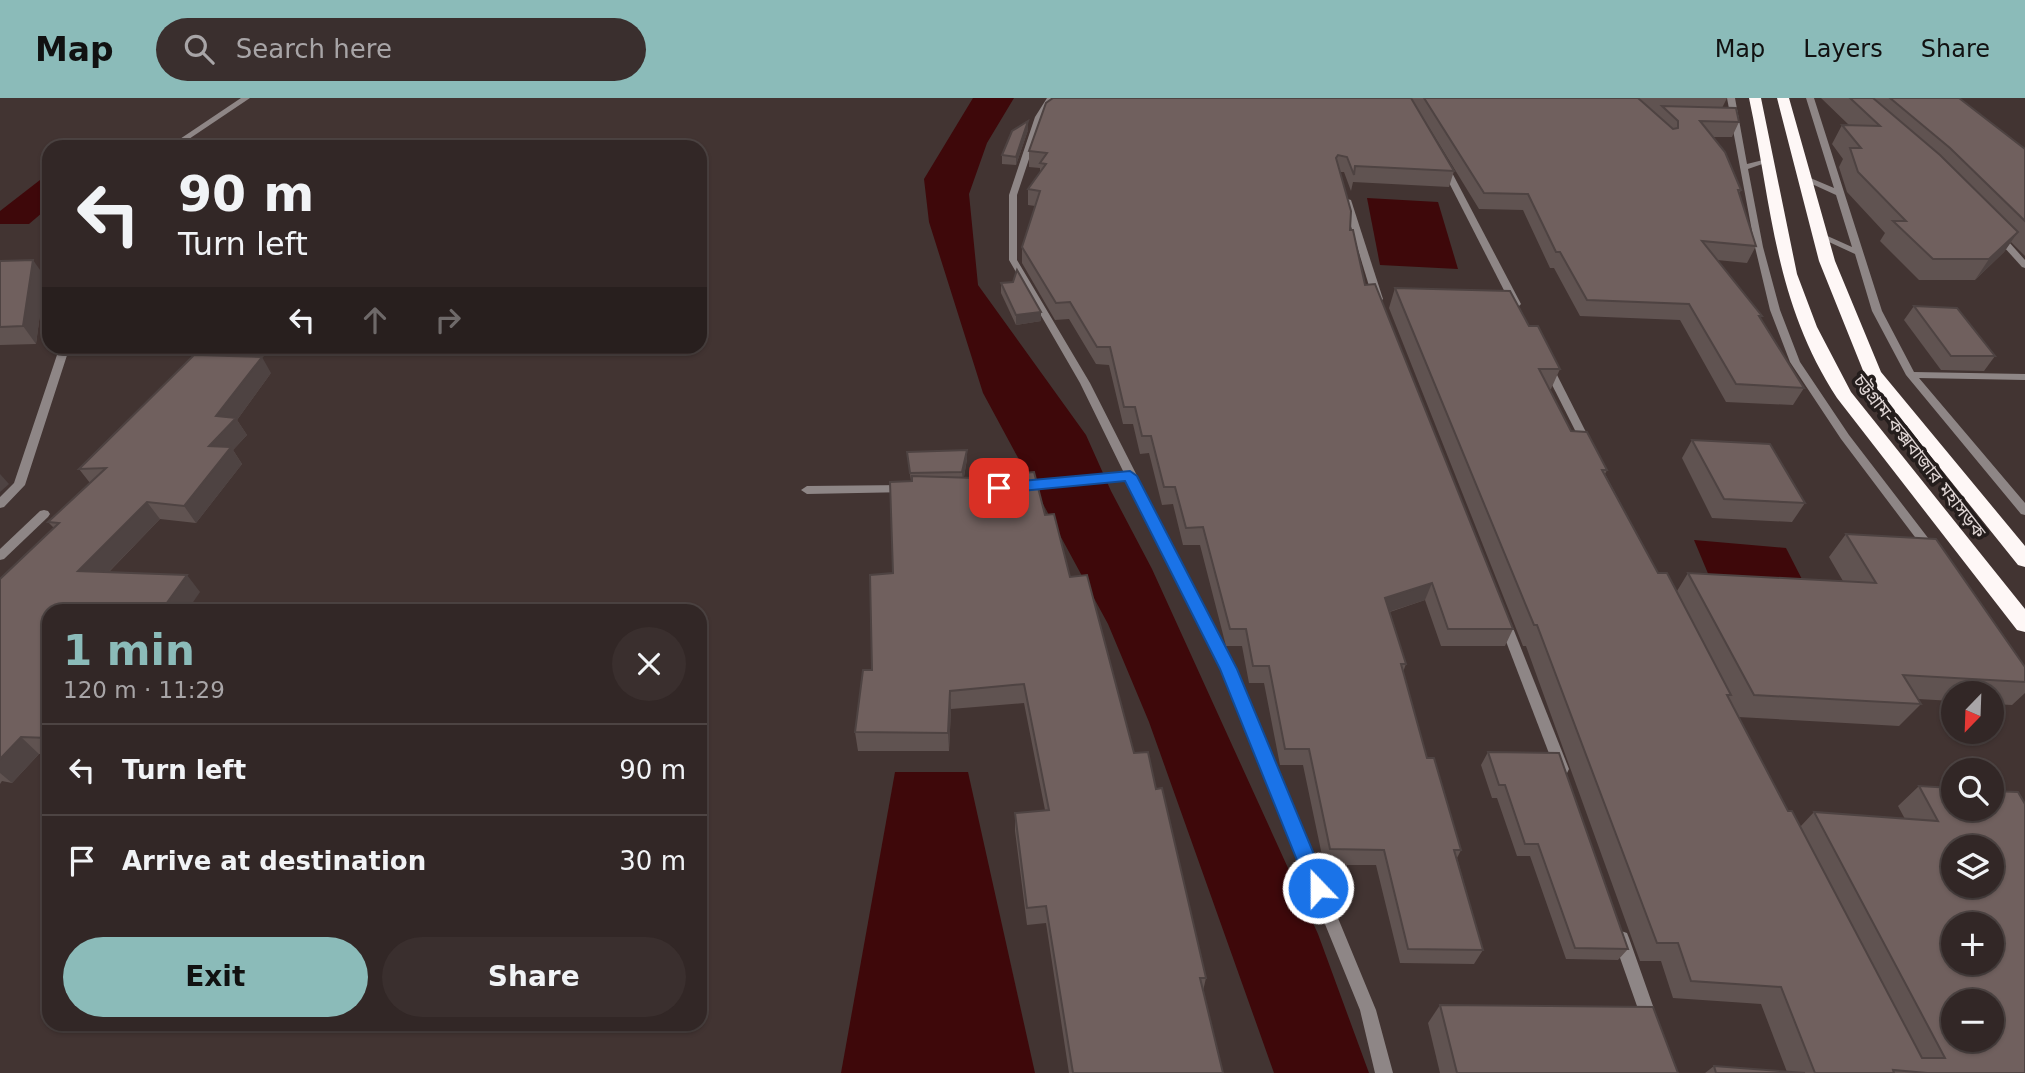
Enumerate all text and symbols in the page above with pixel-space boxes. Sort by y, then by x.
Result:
search box [156,18,646,81]
text: Map [35,30,114,69]
icon: search [180,30,218,68]
text: Search here [236,34,392,64]
text: Map [1715,35,1765,63]
text: Layers [1803,35,1883,63]
text: Share [1921,35,1990,63]
text: 90 m [178,166,314,223]
icon: left [63,168,154,259]
text: Turn left [178,225,308,263]
icon: left [283,301,321,339]
icon: ahead [356,301,394,339]
icon: right [429,301,467,339]
street label: চট্টগ্রাম-কক্সবাজার মহাসড়ক [1849,369,1991,542]
pin [969,458,1029,518]
icon: arrive [980,469,1018,507]
text: 1 min [63,626,195,675]
button: close [612,627,686,701]
text: 120 m · 11:29 [63,677,225,703]
north arrow [1941,681,2004,744]
map controls [1941,681,2004,1052]
icon: left [63,751,101,789]
text: Turn left [122,755,246,785]
text: 90 m [619,755,686,785]
button: search [1941,758,2004,821]
button: layers [1941,835,2004,898]
icon: arrive [63,842,101,880]
text: Arrive at destination [122,846,426,876]
text: 30 m [619,846,686,876]
position arrow [1281,851,1355,925]
button: + [1941,912,2004,975]
button: Exit [63,937,368,1017]
button: Share [382,937,686,1017]
button: − [1941,989,2004,1052]

